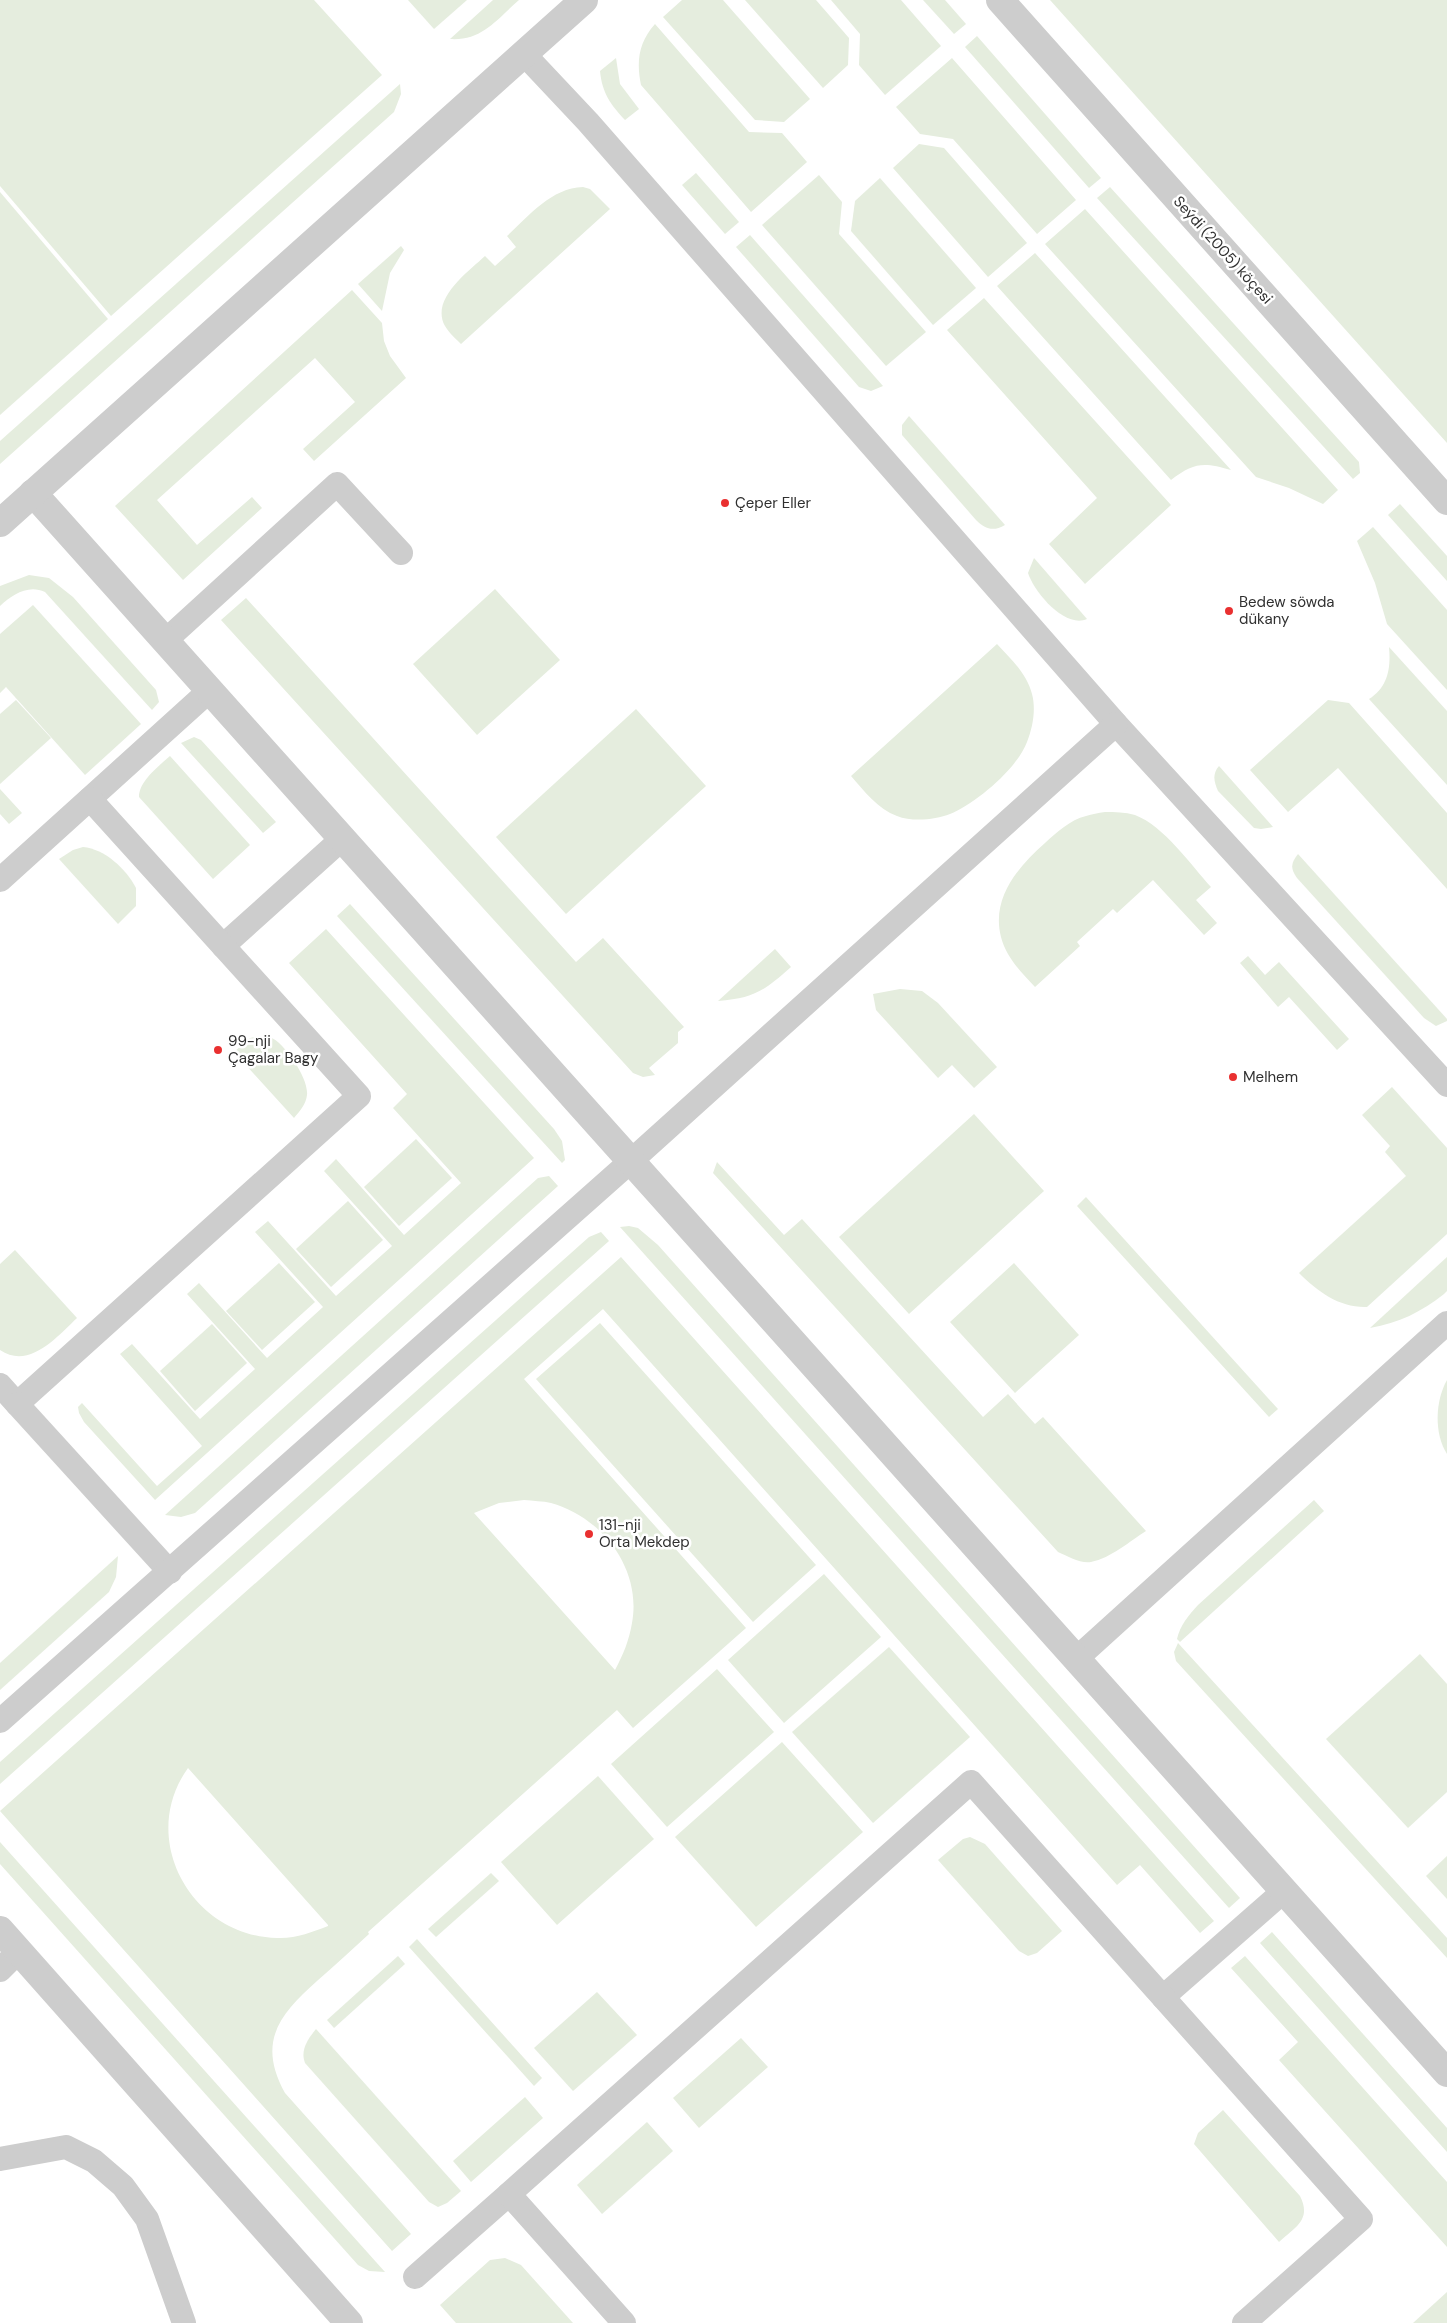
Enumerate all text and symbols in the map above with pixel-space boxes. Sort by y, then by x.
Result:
street label: Seýdi (2005) köçesi [1169,192,1277,308]
place label: Çeper Eller [735,493,811,513]
marker: Çeper Eller [719,497,731,509]
place label: Bedew söwda dükany [1239,592,1335,629]
marker: Bedew söwda dükany [1223,605,1235,617]
place label: 99-nji Çagalar Bagy [228,1031,319,1068]
marker: 99-nji Çagalar Bagy [212,1044,224,1056]
place label: Melhem [1243,1067,1298,1087]
marker: Melhem [1227,1071,1239,1083]
place label: 131-nji Orta Mekdep [599,1515,690,1552]
marker: 131-nji Orta Mekdep [583,1528,595,1540]

